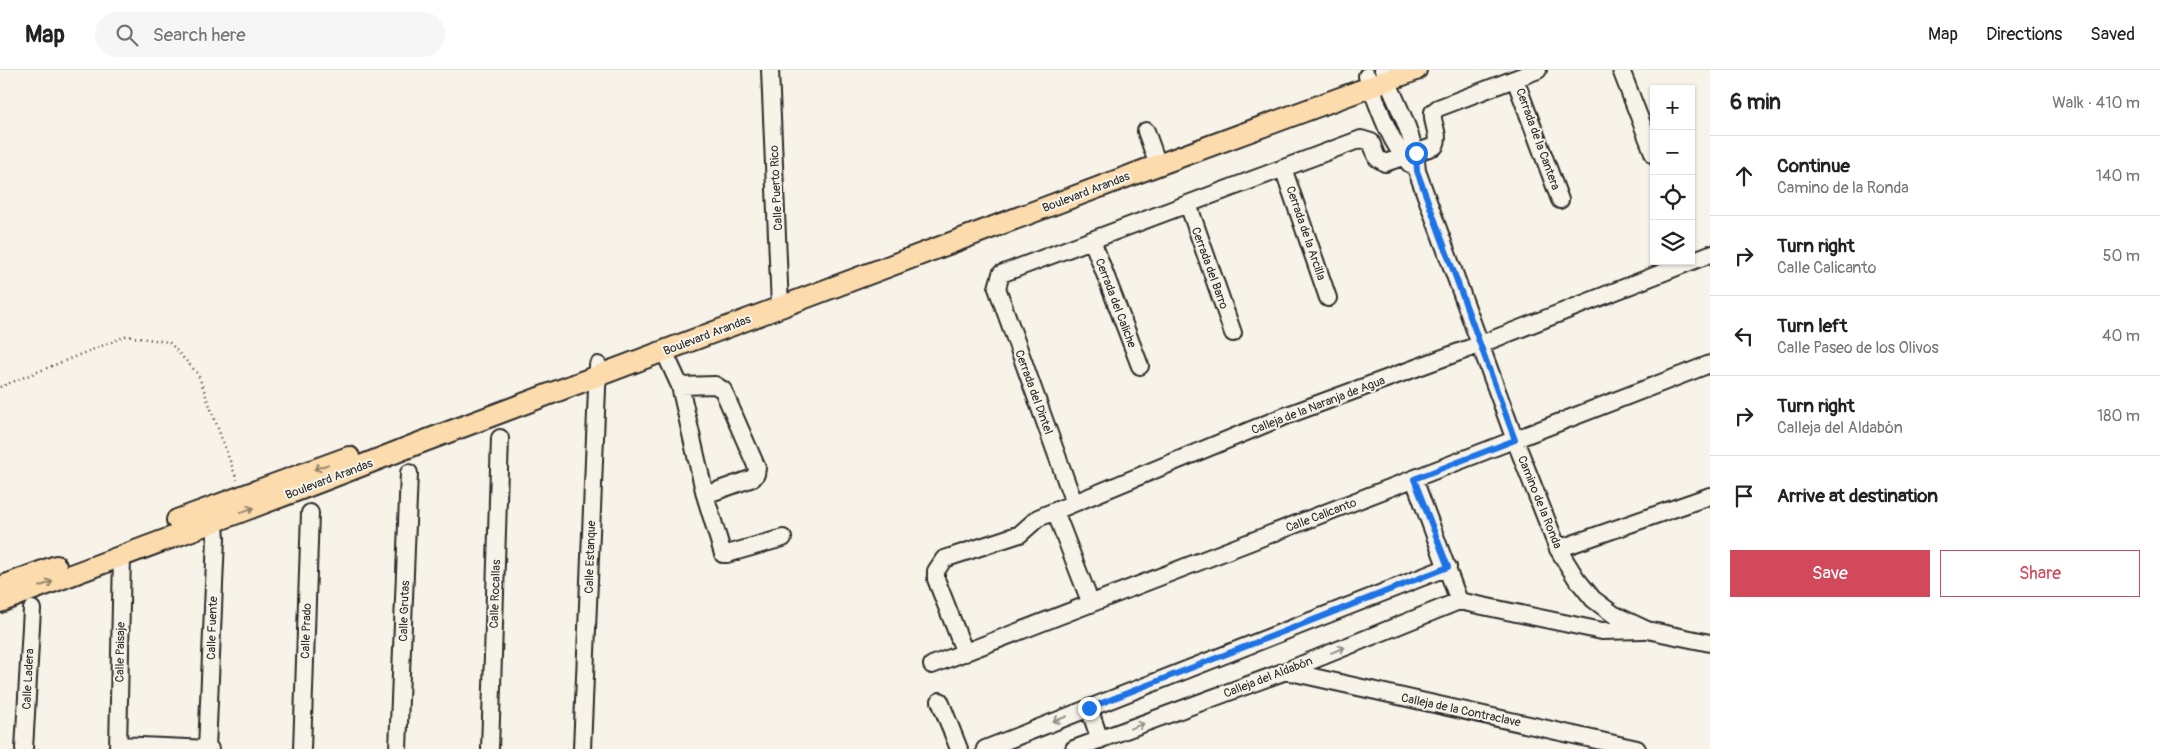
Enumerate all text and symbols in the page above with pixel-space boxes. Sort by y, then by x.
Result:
search box [95,12,445,57]
text: Map [25,20,65,49]
icon: search [113,21,141,49]
text: Search here [153,23,246,47]
text: Map [1928,23,1958,46]
text: Directions [1986,23,2062,46]
text: Saved [2090,23,2135,46]
map controls [1650,85,1695,265]
button: + [1650,85,1695,130]
street label: Cerrada de la Cantera [1512,86,1563,192]
text: 6 min [1730,89,1781,116]
text: Walk · 410 m [2052,93,2140,113]
button: − [1650,130,1695,175]
route start [1405,142,1428,165]
street label: Calle Puerto Rico [767,144,786,231]
text: Continue [1777,154,1850,178]
icon: ahead [1730,162,1758,190]
text: 140 m [2096,166,2140,186]
street label: Boulevard Arandas [1040,169,1133,216]
button: locate [1650,175,1695,220]
text: Camino de la Ronda [1777,178,1909,198]
street label: Cerrada de la Arcilla [1282,184,1329,283]
button: layers [1650,220,1695,265]
street label: Cerrada del Barro [1188,225,1231,312]
text: Turn right [1777,234,1855,258]
icon: right [1730,242,1758,270]
text: 50 m [2103,246,2140,266]
street label: Cerrada del Caliche [1092,256,1140,350]
text: Calle Calicanto [1777,258,1876,278]
street label: Boulevard Arandas [661,312,754,359]
text: Turn left [1777,314,1847,338]
icon: left [1730,322,1758,350]
text: 40 m [2102,326,2140,346]
text: Calle Paseo de los Olivos [1777,338,1939,358]
street label: Cerrada del Dintel [1011,348,1056,437]
street label: Calleja de la Naranja de Agua [1249,373,1388,438]
text: Turn right [1777,394,1855,418]
icon: right [1730,402,1758,430]
text: 180 m [2097,406,2140,426]
text: Calleja del Aldabón [1777,418,1903,438]
street label: Camino de la Ronda [1514,454,1565,551]
street label: Boulevard Arandas [283,456,376,503]
one-way arrow [314,463,330,472]
icon: arrive [1730,482,1758,510]
text: Arrive at destination [1777,484,1938,508]
street label: Calle Calicanto [1284,495,1359,536]
one-way arrow [239,505,254,514]
street label: Calle Estanque [582,520,599,594]
button: Save [1730,550,1930,597]
button: Share [1940,550,2140,597]
street label: Calle Rocallas [487,559,504,629]
one-way arrow [38,579,53,588]
street label: Calle Grutas [396,580,413,642]
street label: Calle Fuente [204,596,221,660]
street label: Calle Prado [298,602,315,659]
street label: Calle Paisaje [112,621,129,682]
one-way arrow [1330,645,1345,655]
street label: Calle Ladera [19,648,38,710]
street label: Calleja del Aldabón [1221,653,1315,701]
street label: Calleja de la Contraclave [1400,690,1522,731]
route end [1078,697,1101,720]
one-way arrow [1053,716,1068,725]
one-way arrow [1128,721,1144,730]

